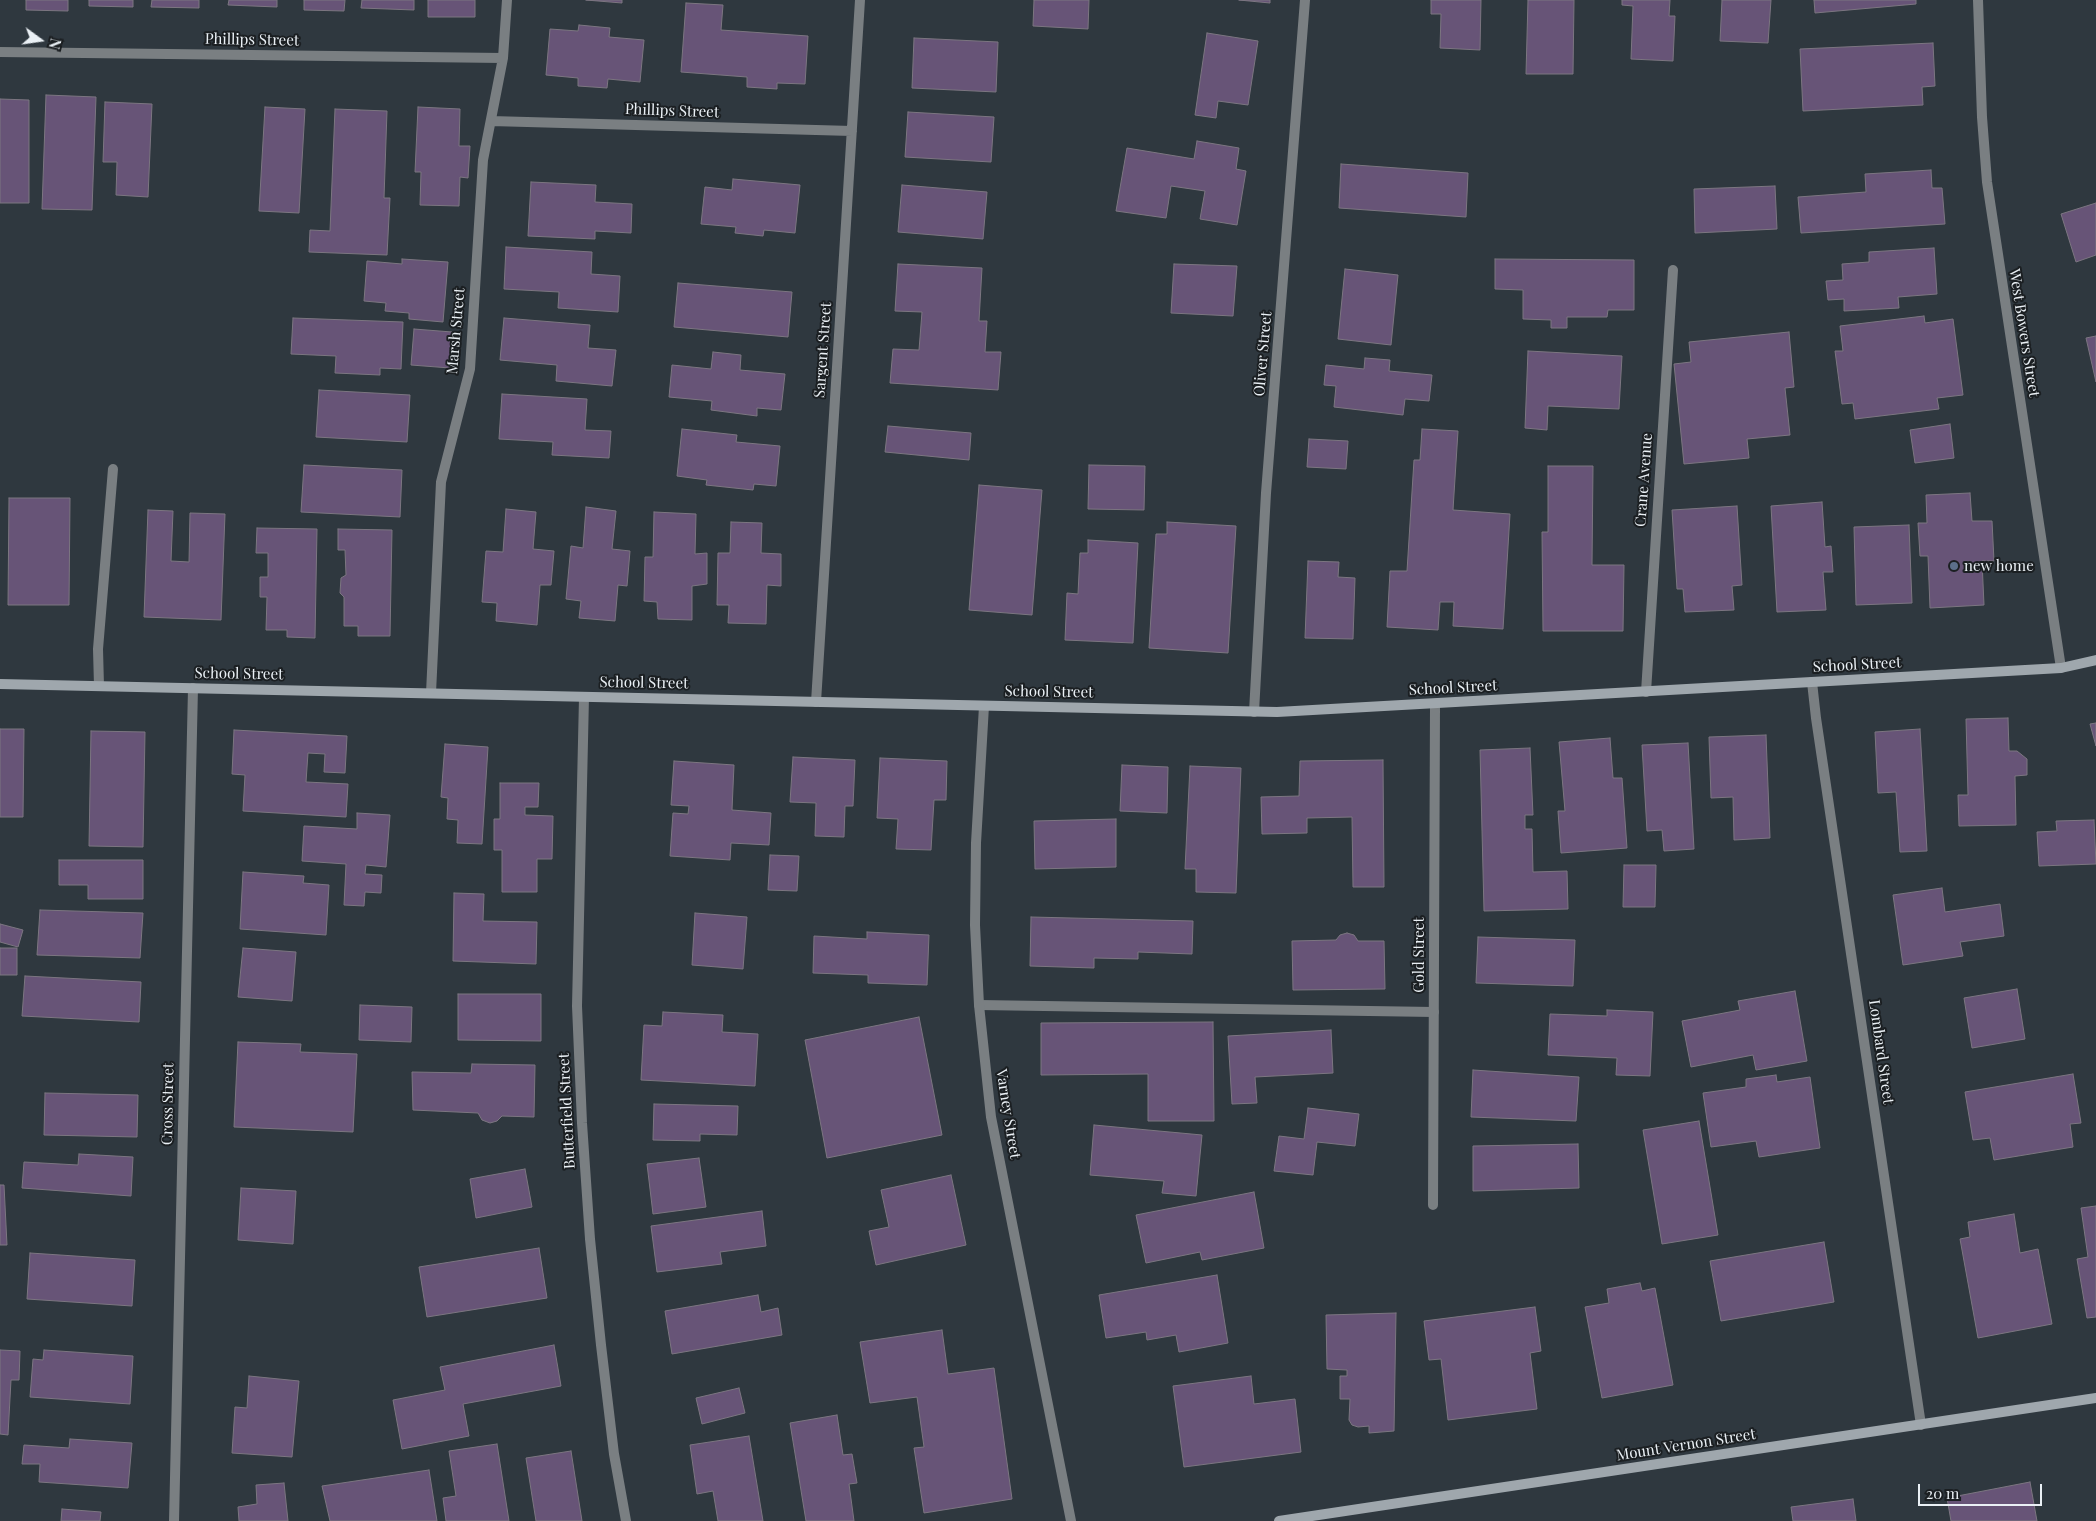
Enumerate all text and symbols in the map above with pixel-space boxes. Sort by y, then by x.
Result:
north arrow [15,15,65,65]
street label: Phillips Street [205,30,299,50]
text: N [45,37,65,51]
street label: Phillips Street [625,100,719,122]
street label: West Bowers Street [2005,268,2043,398]
street label: Marsh Street [443,287,469,375]
street label: Sargent Street [811,302,835,398]
street label: Oliver Street [1250,311,1276,397]
street label: Crane Avenue [1632,432,1656,528]
place label: new home [1964,557,2034,575]
marker: new home [1948,560,1960,572]
street label: School Street [1812,654,1902,676]
street label: School Street [194,664,284,684]
street label: School Street [599,673,689,693]
street label: School Street [1408,677,1498,699]
street label: School Street [1004,682,1094,702]
street label: Gold Street [1410,917,1428,993]
street label: Lombard Street [1865,999,1897,1105]
street label: Butterfield Street [555,1053,579,1169]
street label: Cross Street [158,1063,178,1145]
street label: Varney Street [992,1068,1024,1160]
street label: Mount Vernon Street [1615,1425,1757,1465]
scale bar [1921,1474,2045,1506]
text: 20 m [1926,1483,1959,1503]

